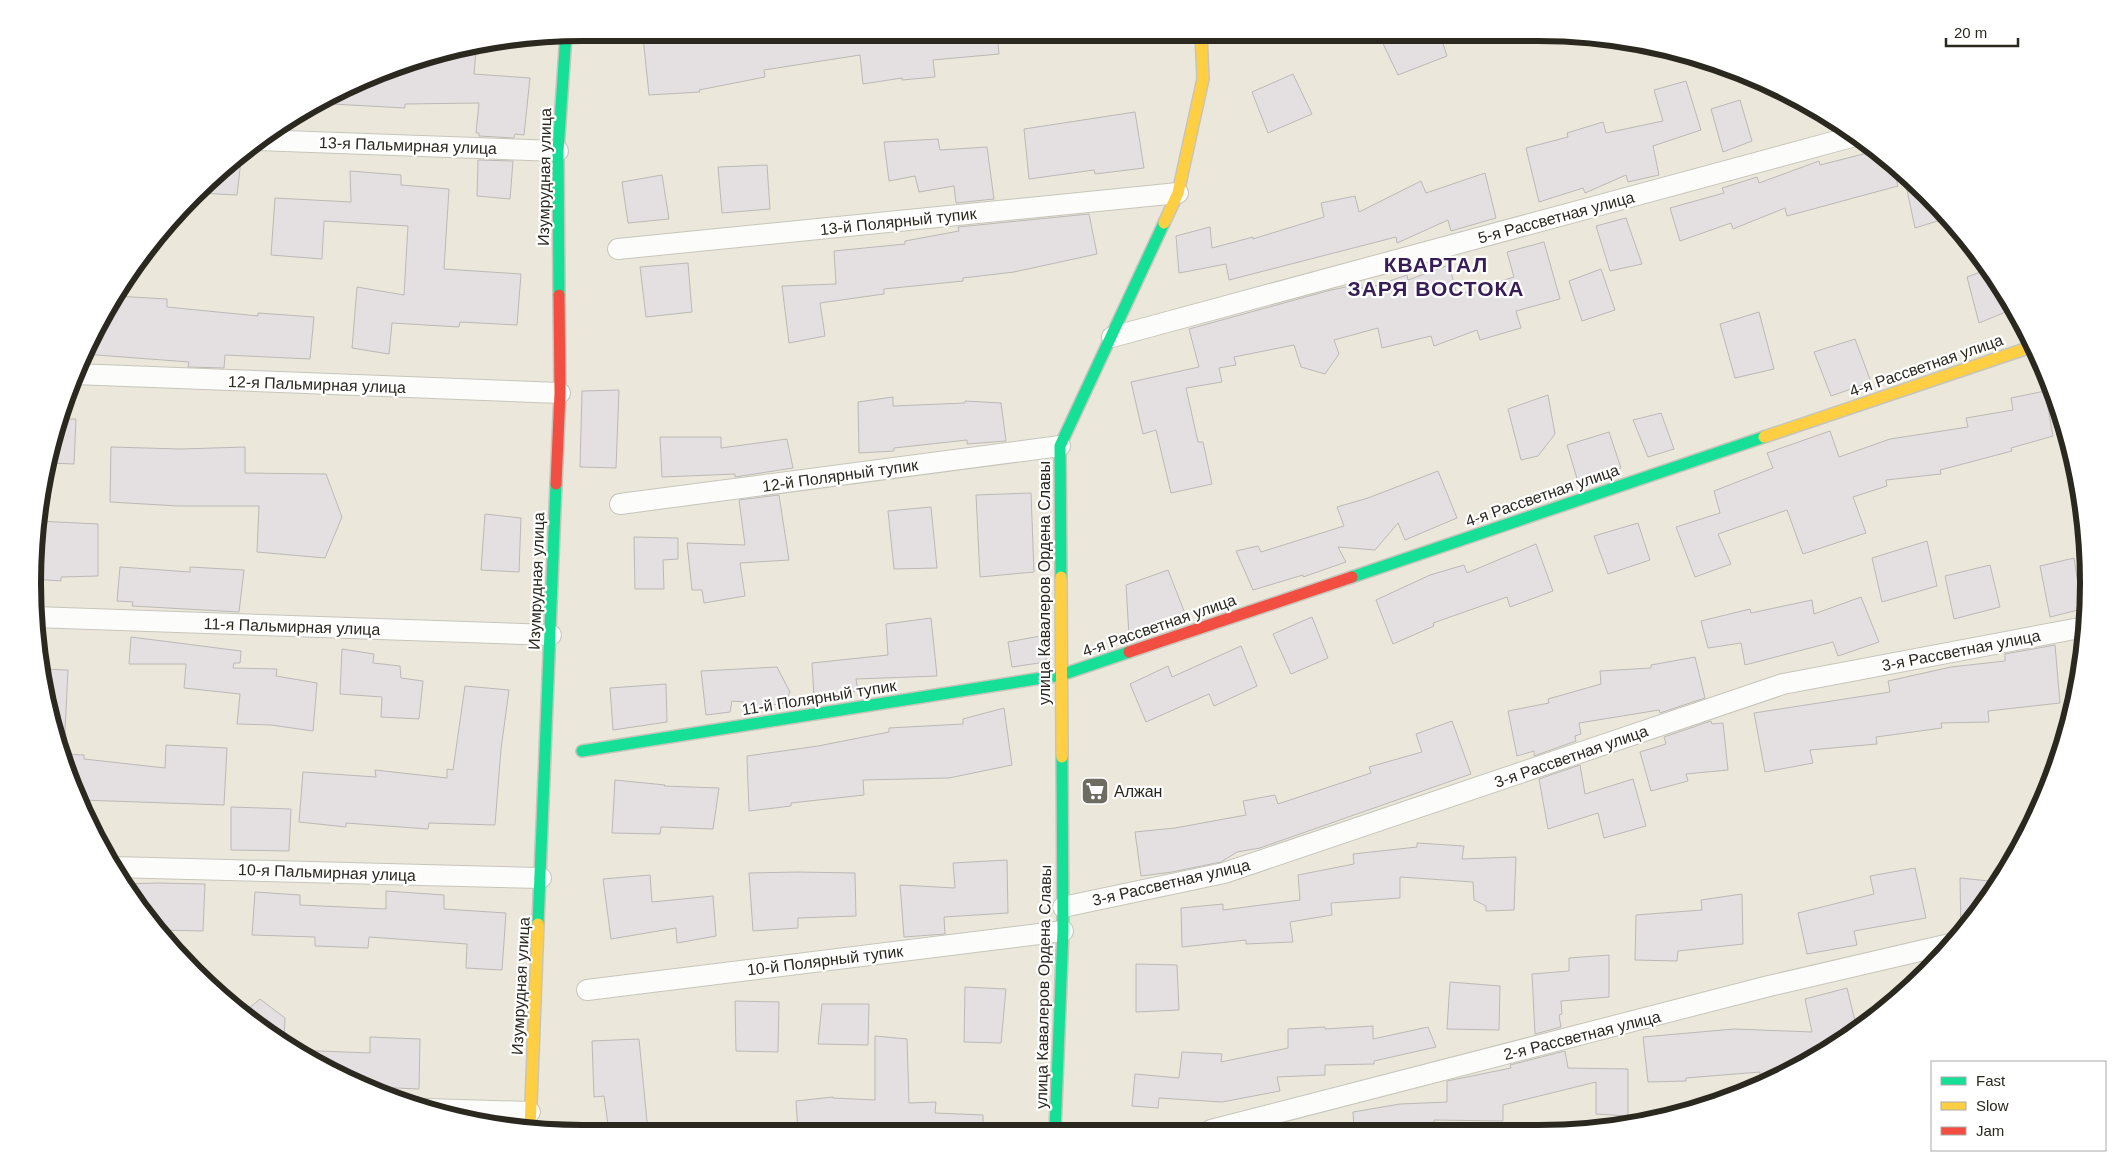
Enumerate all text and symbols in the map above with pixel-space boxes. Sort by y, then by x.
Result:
scale bar [1946,15,2018,47]
text: 20 m [1954,24,1987,41]
street label: Изумрудная улица [535,108,554,246]
street label: 13-я Пальмирная улица [319,134,497,157]
street label: 5-я Рассветная улица [1476,188,1636,247]
street label: 13-й Полярный тупик [819,205,978,238]
district label: КВАРТАЛ ЗАРЯ ВОСТОКА [1348,253,1524,300]
street label: 4-я Рассветная улица [1847,331,2005,400]
street label: 12-я Пальмирная улица [228,373,406,396]
street label: 12-й Полярный тупик [761,456,920,495]
street label: улица Кавалеров Ордена Славы [1036,461,1053,705]
street label: 4-я Рассветная улица [1463,461,1621,530]
street label: Изумрудная улица [526,512,547,650]
street label: 4-я Рассветная улица [1080,591,1238,660]
street label: 11-я Пальмирная улица [203,615,381,638]
street label: 3-я Рассветная улица [1880,627,2042,674]
street label: 11-й Полярный тупик [741,677,898,718]
street label: 3-я Рассветная улица [1492,722,1650,791]
supermarket icon: Алжан [1080,776,1110,806]
place label: Алжан [1114,783,1162,800]
street label: 3-я Рассветная улица [1091,856,1252,909]
street label: 10-я Пальмирная улица [238,861,416,884]
street label: улица Кавалеров Ордена Славы [1033,865,1054,1109]
street label: Изумрудная улица [508,917,533,1055]
street label: 10-й Полярный тупик [746,942,905,979]
street label: 2-я Рассветная улица [1502,1008,1662,1063]
legend [1931,1061,2106,1151]
text: Fast [1976,1072,2006,1089]
text: Slow [1976,1097,2009,1114]
text: Jam [1976,1122,2004,1139]

